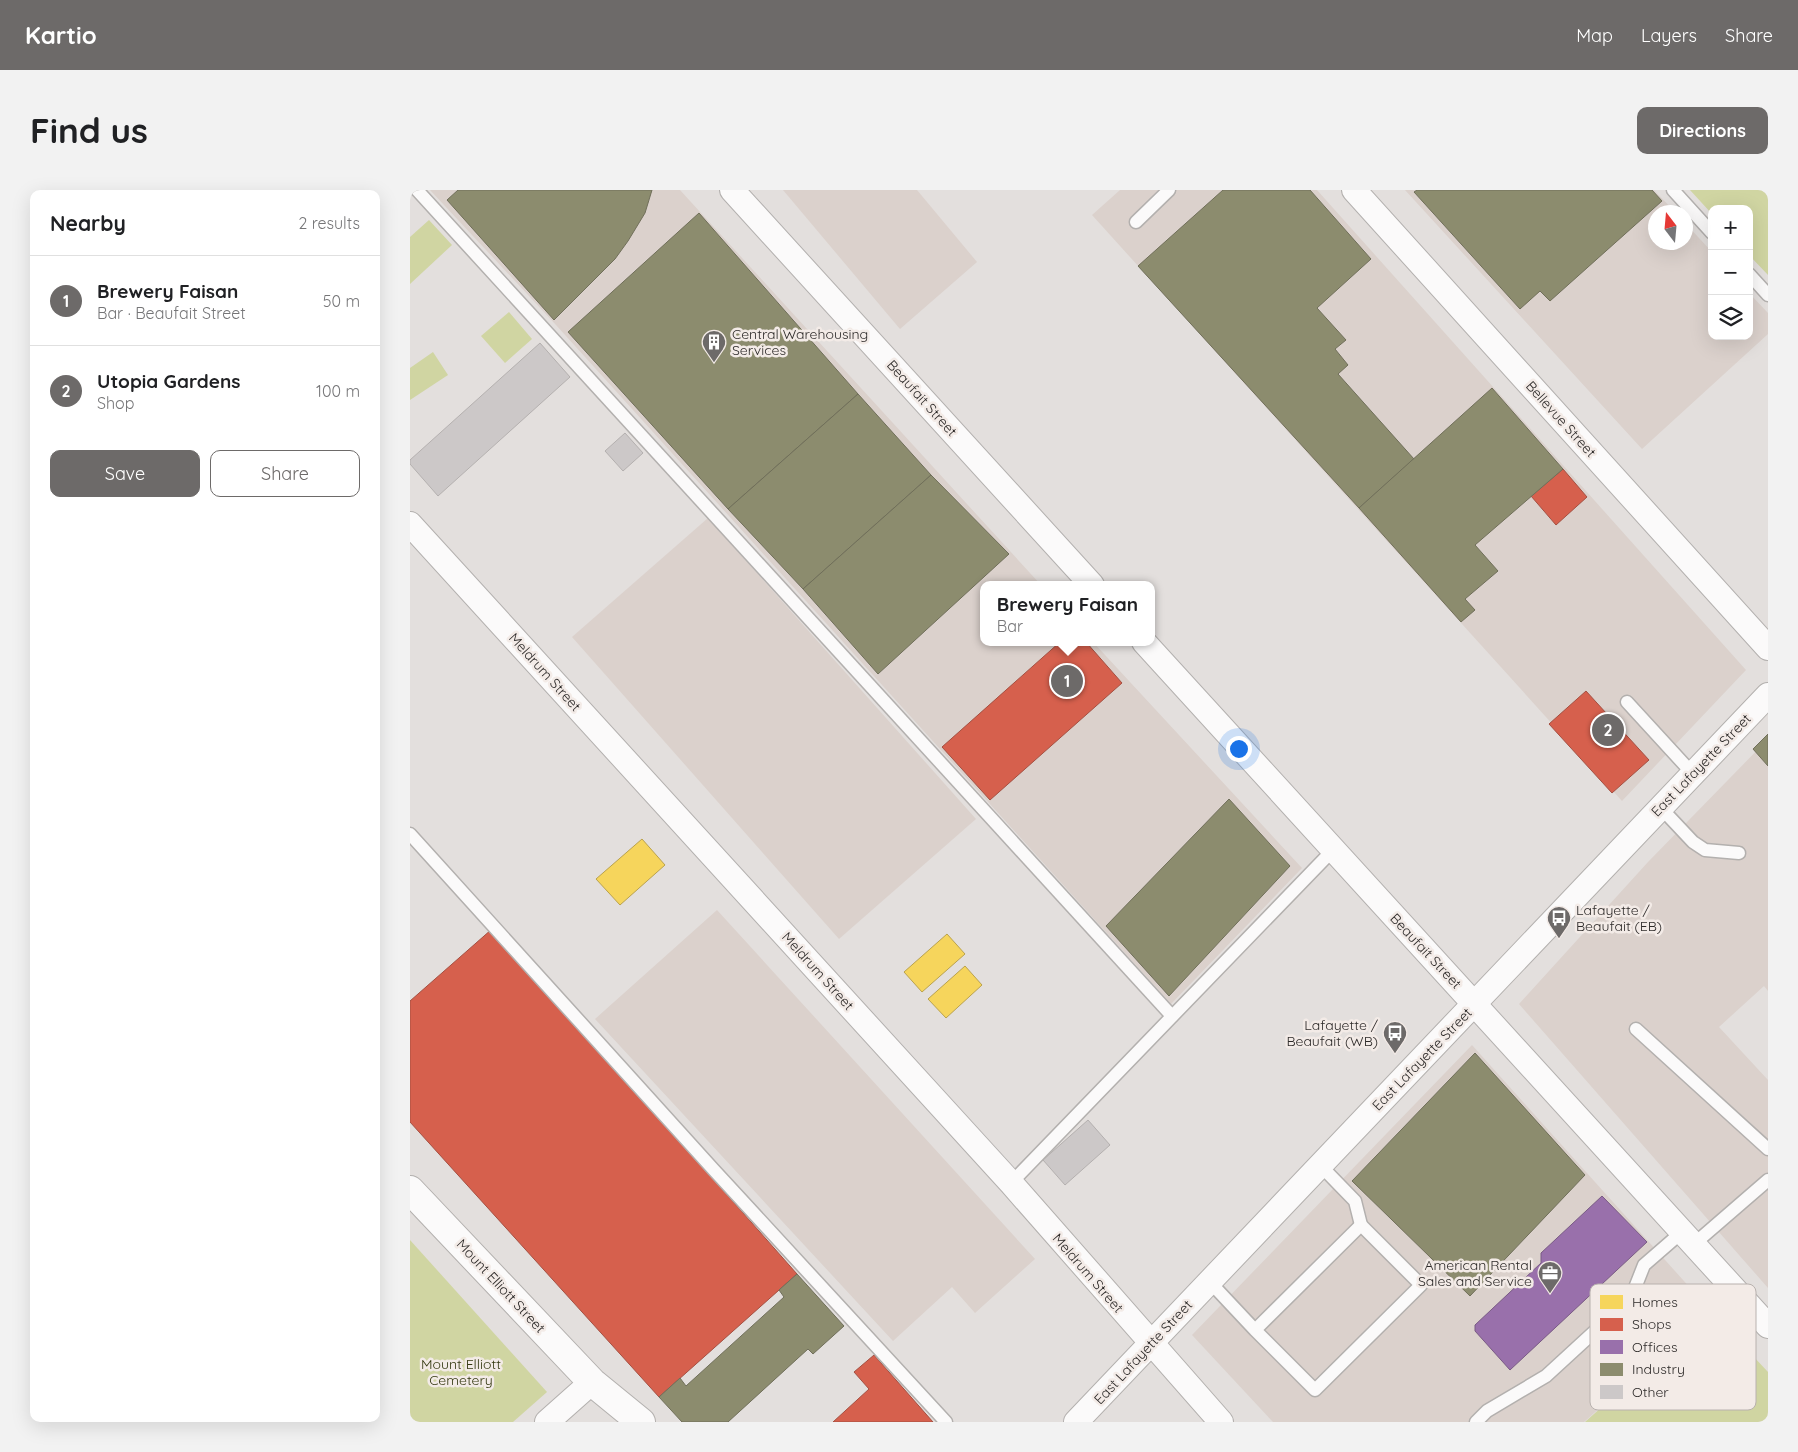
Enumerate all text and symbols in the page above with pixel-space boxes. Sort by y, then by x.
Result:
text: Kartio [25,20,97,50]
text: Map [1576,24,1613,47]
text: Layers [1641,24,1697,47]
text: Share [1725,24,1773,47]
button: Directions [1637,107,1768,154]
text: Find us [30,108,148,152]
north arrow [1648,205,1693,250]
map controls [1708,205,1753,340]
button: + [1708,205,1753,250]
text: Nearby [50,210,126,236]
text: 2 results [298,213,360,233]
button: − [1708,250,1753,295]
text: Brewery Faisan [97,279,238,303]
text: 1 [63,291,69,311]
text: 50 m [323,291,360,311]
button: layers [1708,295,1753,340]
text: Bar · Beaufait Street [97,303,246,323]
place label: Central Warehousing Services [732,325,868,359]
building icon: Central Warehousing Services [701,329,727,363]
street label: Beaufait Street [883,356,961,440]
text: Utopia Gardens [97,369,240,393]
street label: Bellevue Street [1522,377,1600,461]
text: 2 [61,381,71,401]
text: 100 m [316,381,360,401]
text: Shop [97,393,134,413]
button: Save [50,450,200,497]
button: Share [210,450,360,497]
popup [980,581,1155,646]
text: Brewery Faisan [997,592,1138,616]
text: Bar [997,616,1023,636]
street label: Meldrum Street [505,629,585,715]
pin: 1 [1051,662,1083,700]
street label: East Lafayette Street [1647,710,1755,820]
pin: 2 [1592,711,1624,749]
your location [1226,736,1252,762]
place label: Lafayette / Beaufait (EB) [1576,901,1662,935]
bus stop icon: Lafayette / Beaufait (EB) [1546,905,1572,939]
street label: Beaufait Street [1386,909,1466,993]
street label: Meldrum Street [778,928,858,1014]
street label: East Lafayette Street [1368,1004,1476,1114]
place label: Lafayette / Beaufait (WB) [1286,1016,1379,1050]
bus stop icon: Lafayette / Beaufait (WB) [1382,1020,1408,1054]
street label: Meldrum Street [1049,1230,1128,1317]
street label: Mount Elliott Street [453,1235,549,1337]
place label: American Rental Sales and Service [1418,1256,1532,1290]
office icon: American Rental Sales and Service [1537,1260,1563,1294]
legend [1590,1284,1756,1410]
text: Homes [1632,1293,1678,1311]
street label: East Lafayette Street [1090,1296,1196,1408]
text: Shops [1632,1315,1671,1333]
text: Offices [1632,1338,1678,1356]
park label: Mount Elliott Cemetery [421,1355,501,1389]
text: Industry [1632,1360,1685,1378]
text: Other [1632,1383,1669,1401]

